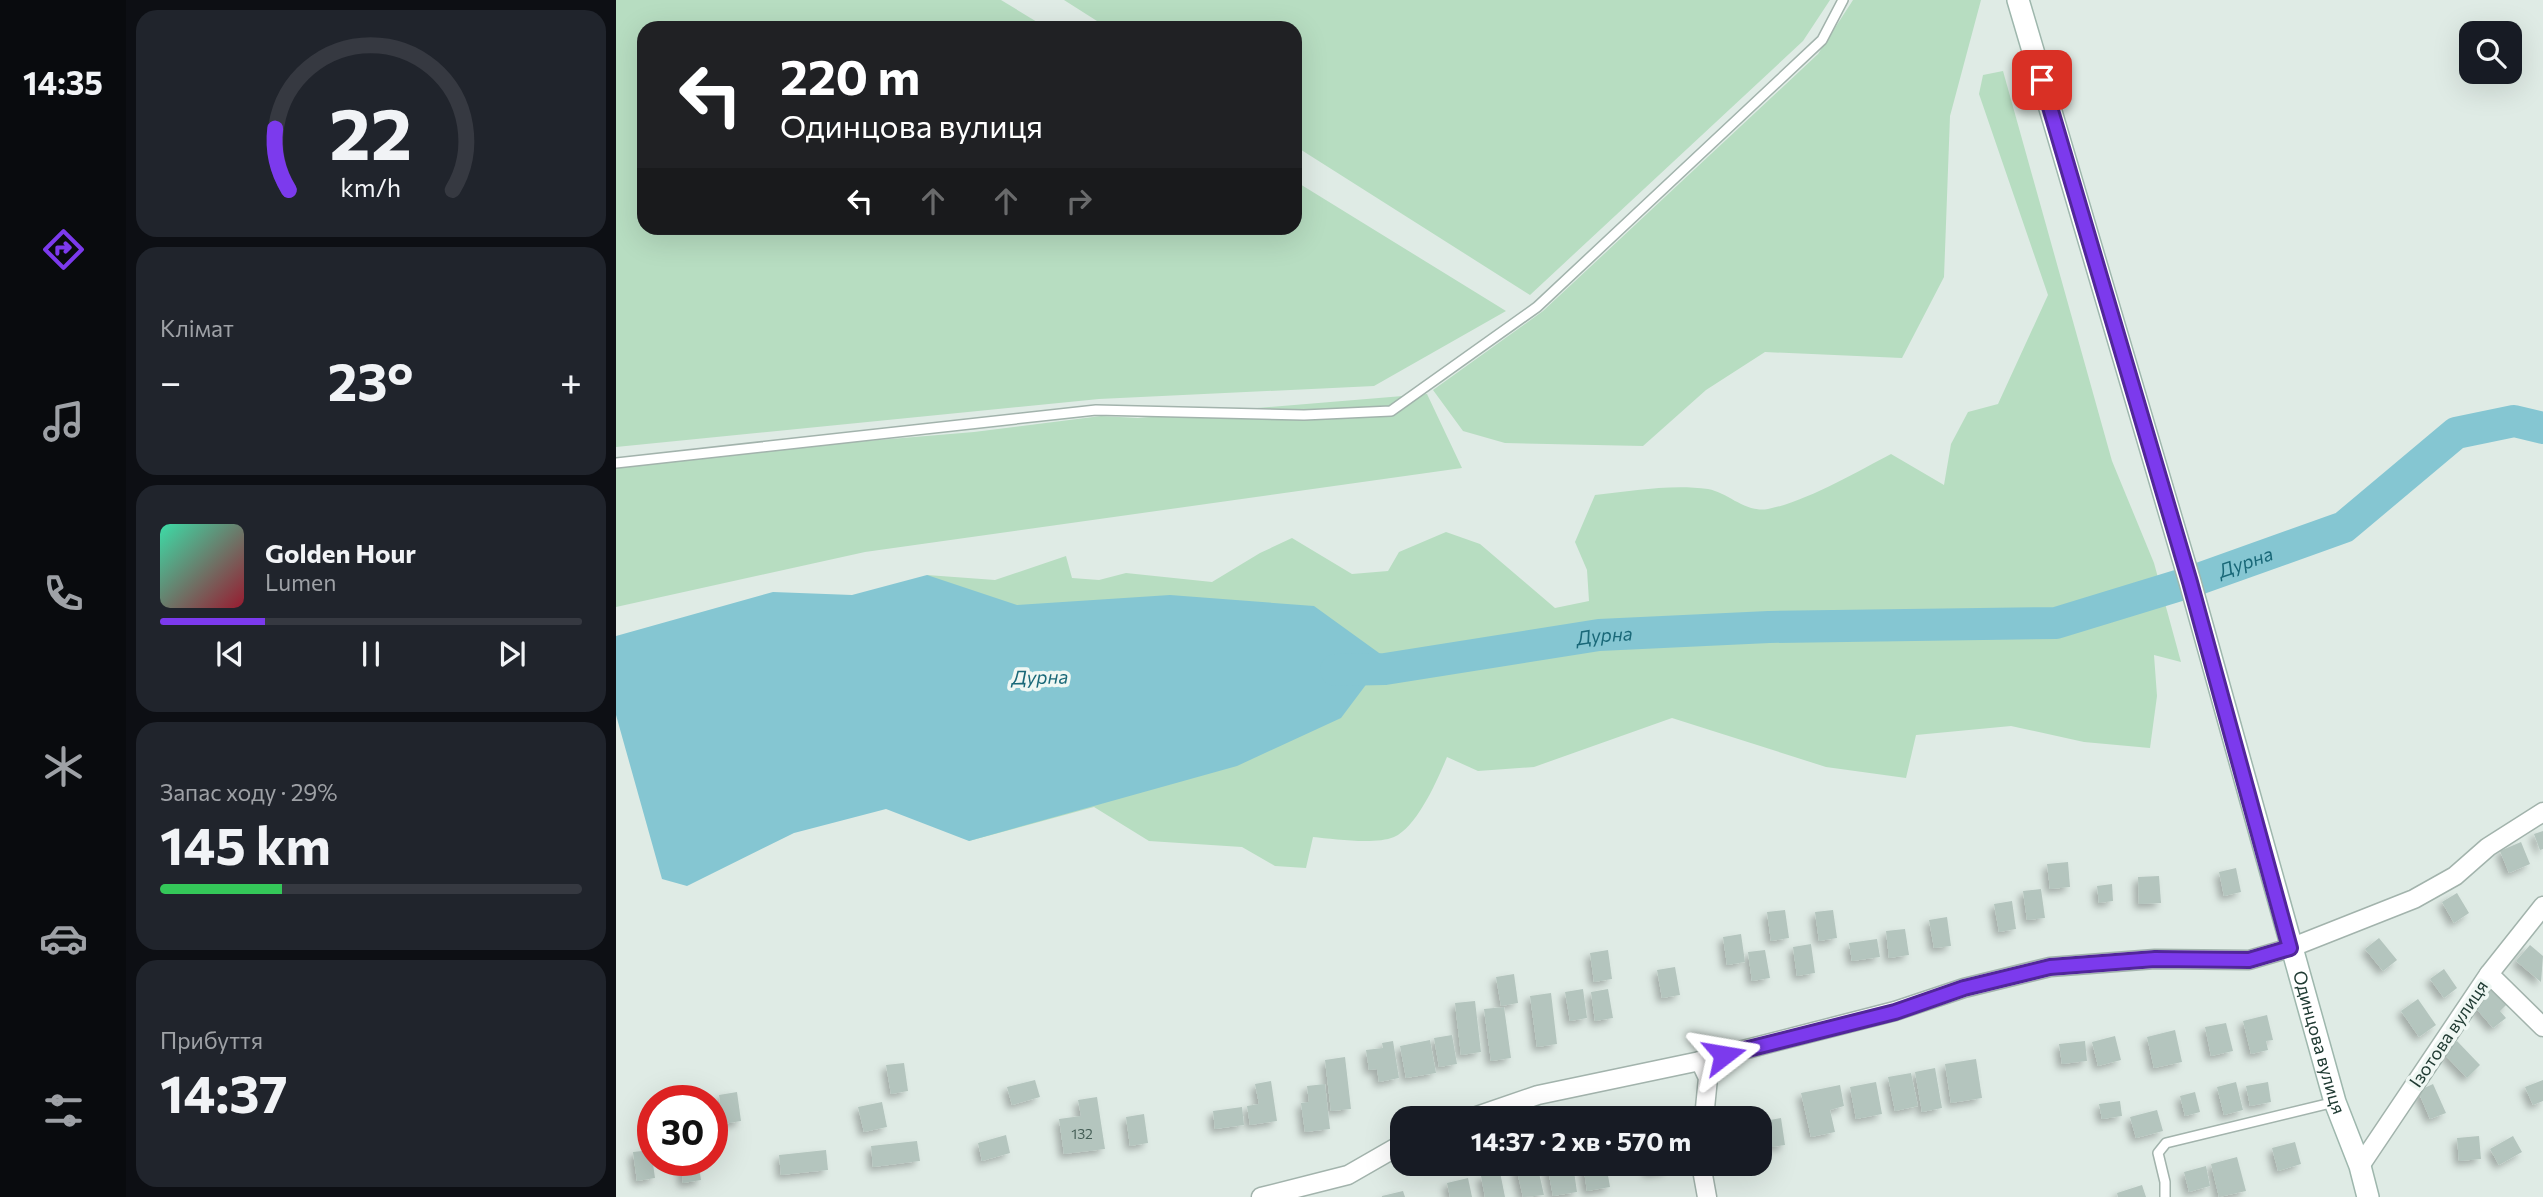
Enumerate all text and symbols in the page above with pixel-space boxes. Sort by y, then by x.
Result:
map controls [2459,21,2522,84]
button: search [2459,21,2522,84]
text: 220 m [780,45,920,105]
icon: left [665,49,756,140]
pin [2012,50,2072,110]
icon: arrive [2023,61,2061,99]
text: 14:35 [23,62,103,102]
text: 22 [330,86,412,175]
text: Одинцова вулиця [780,105,1043,145]
text: km/h [341,172,401,202]
icon: left [841,182,879,220]
icon: ahead [914,182,952,220]
icon: ahead [987,182,1025,220]
icon: right [1060,182,1098,220]
icon: directions [39,225,88,274]
text: Клімат [160,314,234,342]
text: 23° [328,348,414,412]
text: − [160,357,182,404]
text: + [560,357,582,404]
icon: music [39,397,88,446]
text: Golden Hour [265,537,416,568]
water label: Дурна [2213,541,2276,583]
text: Lumen [265,568,336,596]
icon: phone [39,569,88,618]
water label: Дурна [1573,621,1633,650]
icon: previous [211,635,249,673]
icon: pause [352,635,390,673]
icon: next [493,635,531,673]
water label: Дурна [1010,665,1069,689]
icon: climate [39,742,88,791]
text: Запас ходу · 29% [160,778,338,806]
text: 145 km [160,812,331,876]
icon: car [39,914,88,963]
street label: Одинцова вулиця [2289,968,2351,1117]
street label: Ізотова вулиця [2404,976,2492,1091]
position arrow [1687,1018,1761,1092]
text: Прибуття [160,1026,263,1054]
text: 14:37 [160,1060,288,1124]
speed limit sign: 30 [637,1085,728,1176]
icon: filters [39,1086,88,1135]
house number: 132 [1071,1125,1093,1142]
text: 14:37 · 2 хв · 570 m [1471,1125,1691,1156]

